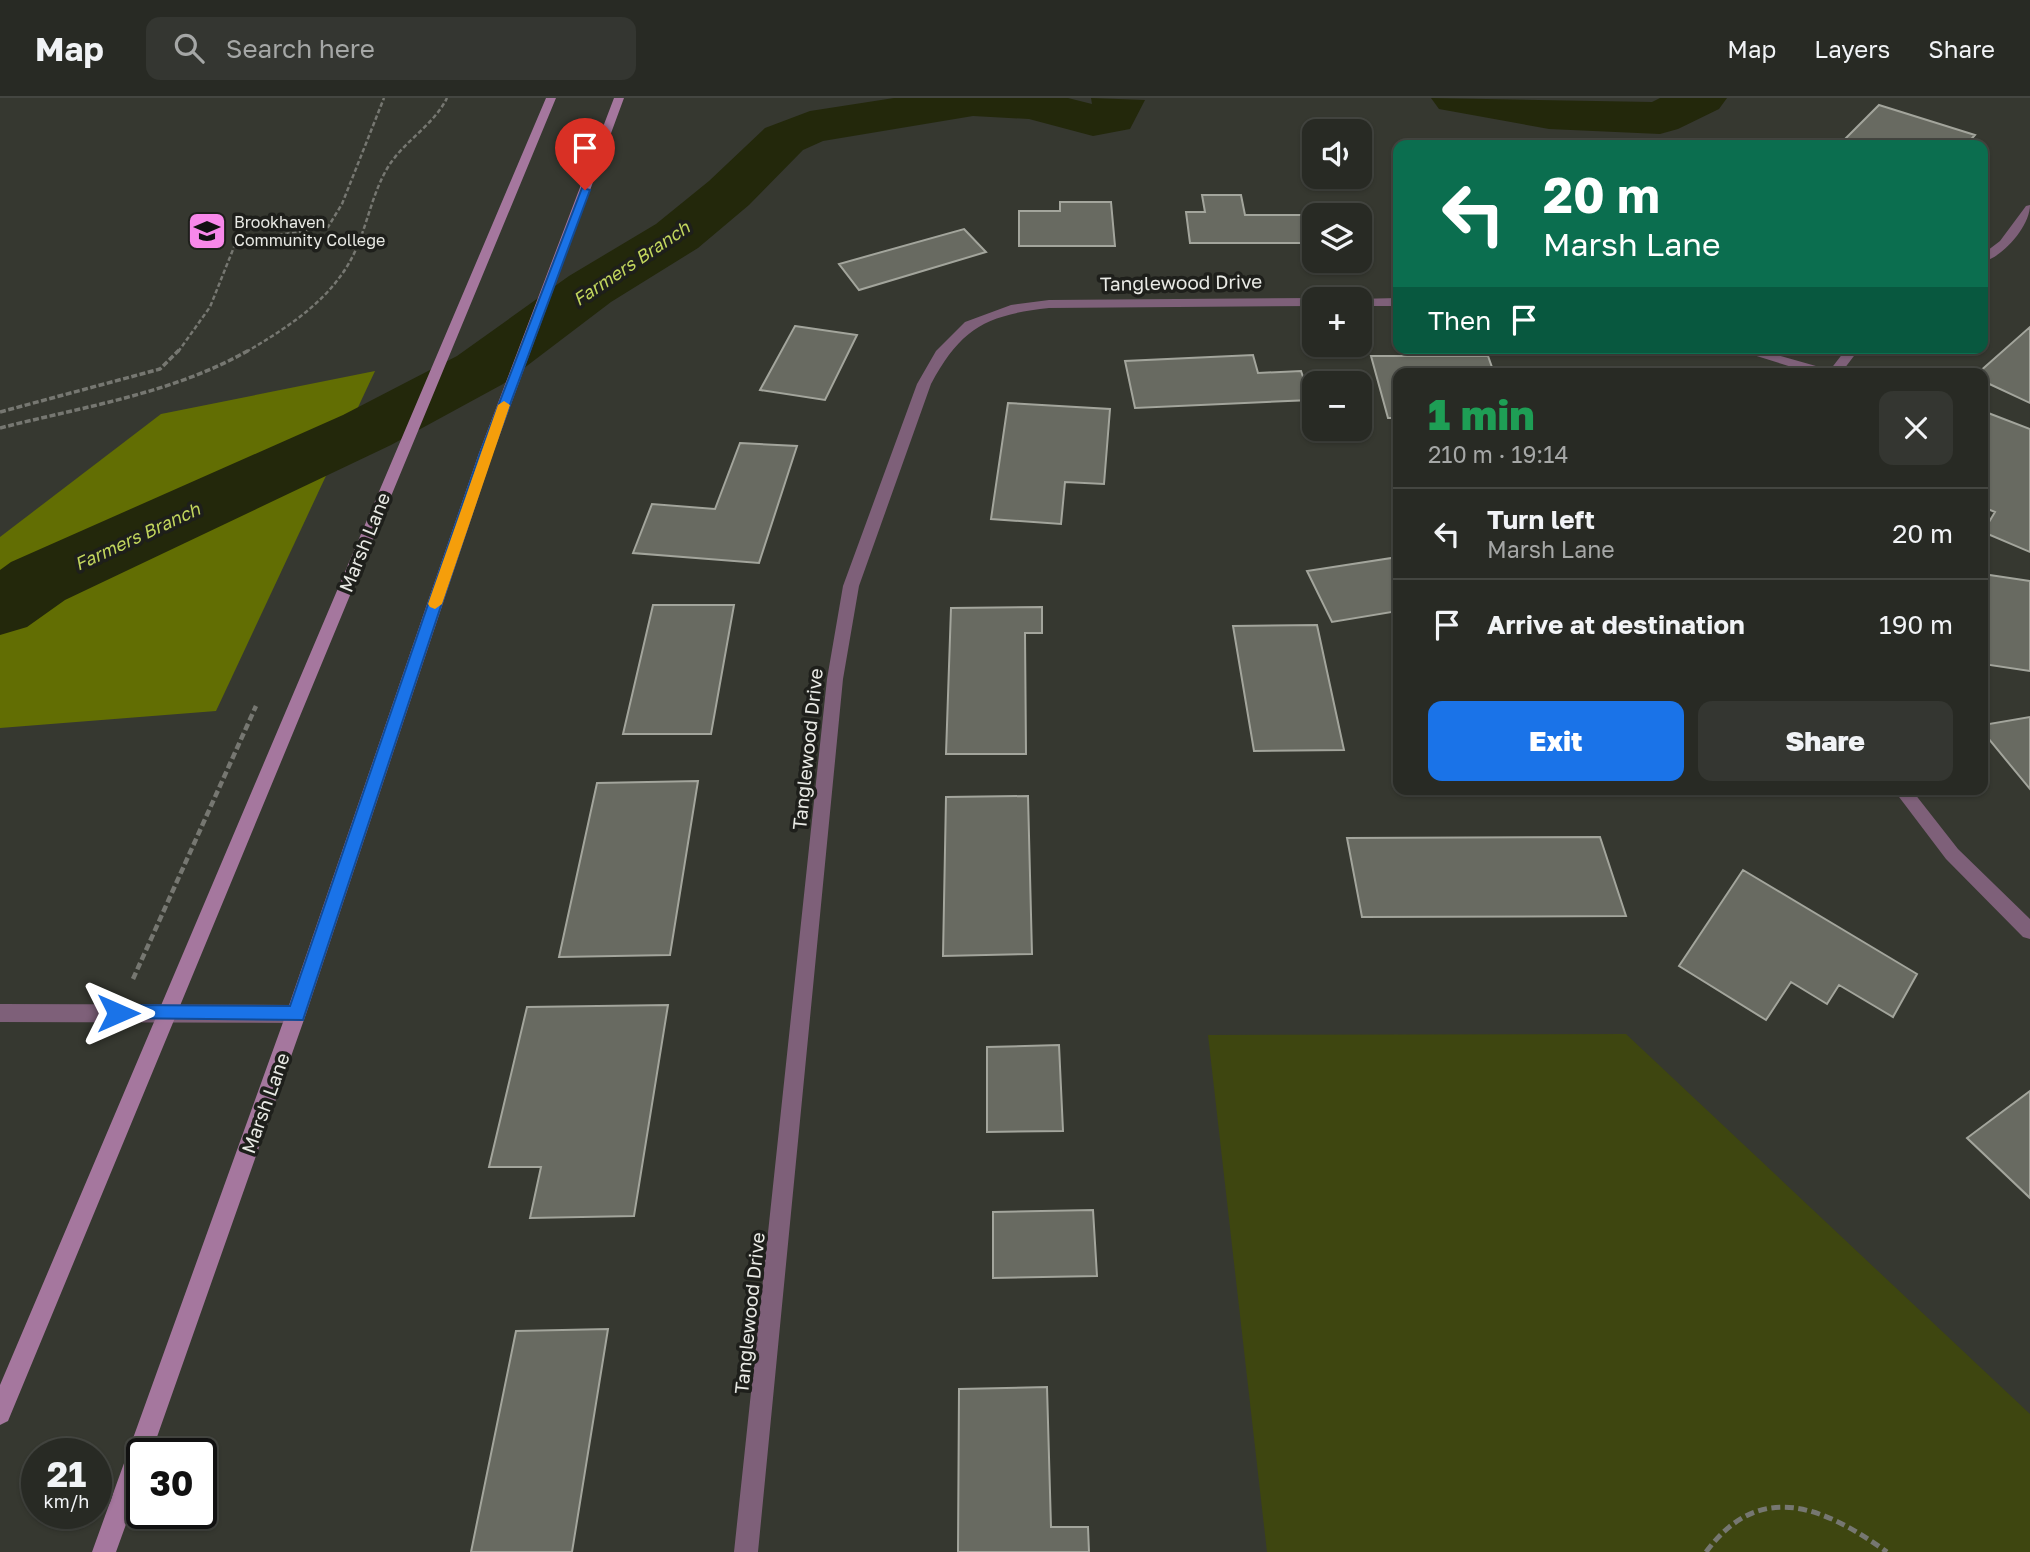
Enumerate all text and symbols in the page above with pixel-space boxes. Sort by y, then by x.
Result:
search box [146,17,636,80]
text: Map [35,29,104,68]
icon: search [170,29,208,67]
text: Search here [226,33,375,64]
text: Map [1727,34,1776,63]
text: Layers [1814,34,1890,63]
text: Share [1928,34,1995,63]
pin [555,118,615,190]
map controls [1302,119,1372,441]
button: sound [1302,119,1372,189]
icon: arrive [566,129,604,167]
text: 20 m [1543,165,1660,224]
icon: left [1428,168,1519,259]
button: layers [1302,203,1372,273]
school or university icon: Brookhaven Community College [186,210,228,252]
place label: Brookhaven Community College [234,212,385,250]
water label: Farmers Branch [568,215,694,310]
text: Marsh Lane [1543,225,1721,263]
street label: Tanglewood Drive [1100,269,1262,295]
button: + [1302,287,1372,357]
icon: arrive [1505,301,1543,339]
text: Then [1428,305,1491,336]
button: − [1302,371,1372,441]
text: 1 min [1428,389,1535,439]
button: close [1879,391,1953,465]
text: 210 m · 19:14 [1428,440,1568,468]
street label: Marsh Lane [334,489,394,595]
water label: Farmers Branch [71,497,204,575]
text: Turn left [1487,504,1595,535]
icon: left [1428,515,1466,553]
text: 20 m [1892,518,1953,549]
text: Marsh Lane [1487,535,1615,563]
icon: arrive [1428,606,1466,644]
text: Arrive at destination [1487,609,1745,640]
text: 190 m [1879,609,1953,640]
street label: Tanglewood Drive [787,667,827,831]
button: Exit [1428,701,1684,781]
button: Share [1698,701,1953,781]
position arrow [81,976,155,1050]
street label: Marsh Lane [236,1050,294,1156]
street label: Tanglewood Drive [729,1231,769,1395]
speed limit sign: 30 [126,1438,217,1529]
text: 21 [47,1453,86,1495]
text: km/h [44,1490,89,1512]

